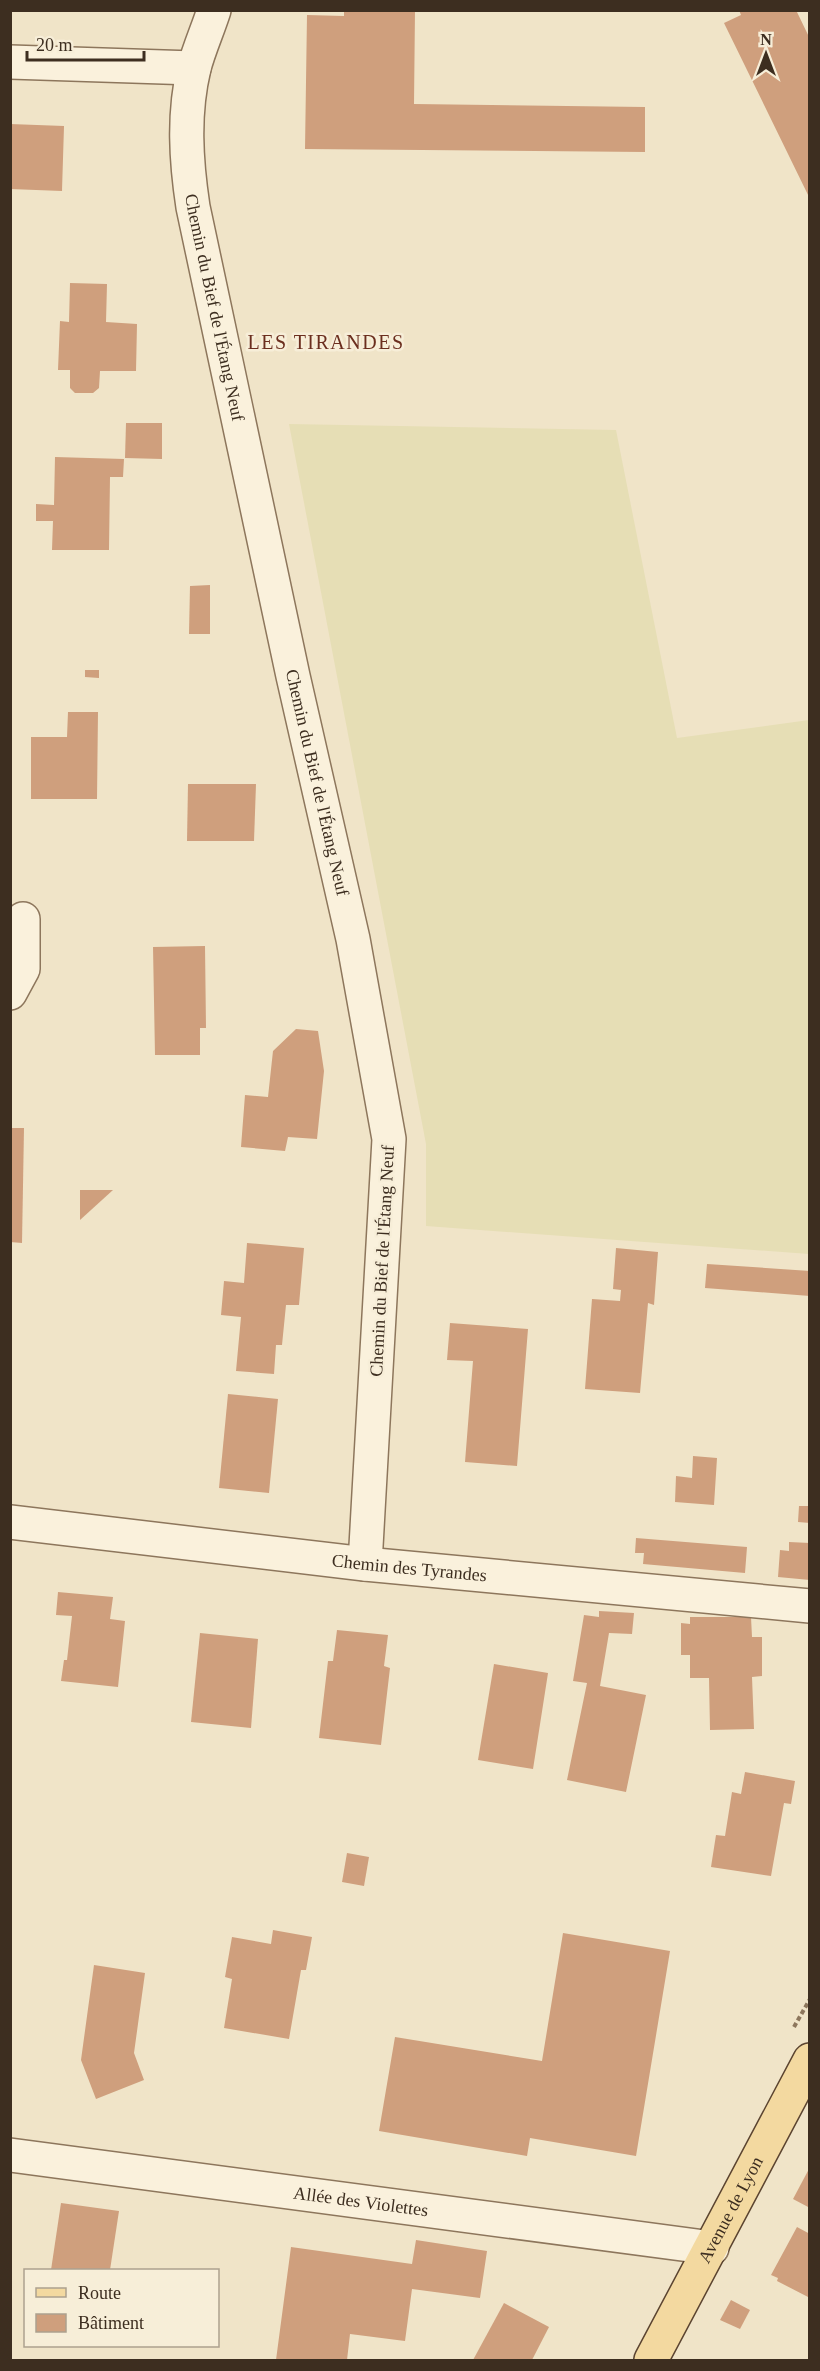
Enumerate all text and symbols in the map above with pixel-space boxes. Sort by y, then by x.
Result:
scale bar [27,24,144,62]
north arrow [736,24,796,84]
text: N [760,31,772,48]
text: 20 m [36,35,73,55]
street label: Chemin du Bief de l'Étang Neuf [181,193,248,423]
district label: LES TIRANDES [247,331,405,353]
street label: Chemin du Bief de l'Étang Neuf [282,667,353,898]
street label: Chemin du Bief de l'Étang Neuf [365,1145,398,1377]
street label: Chemin des Tyrandes [331,1550,488,1585]
street label: Avenue de Lyon [694,2153,767,2266]
street label: Allée des Violettes [292,2183,430,2220]
legend [24,2269,219,2347]
text: Route [78,2283,121,2303]
text: Bâtiment [78,2313,144,2333]

